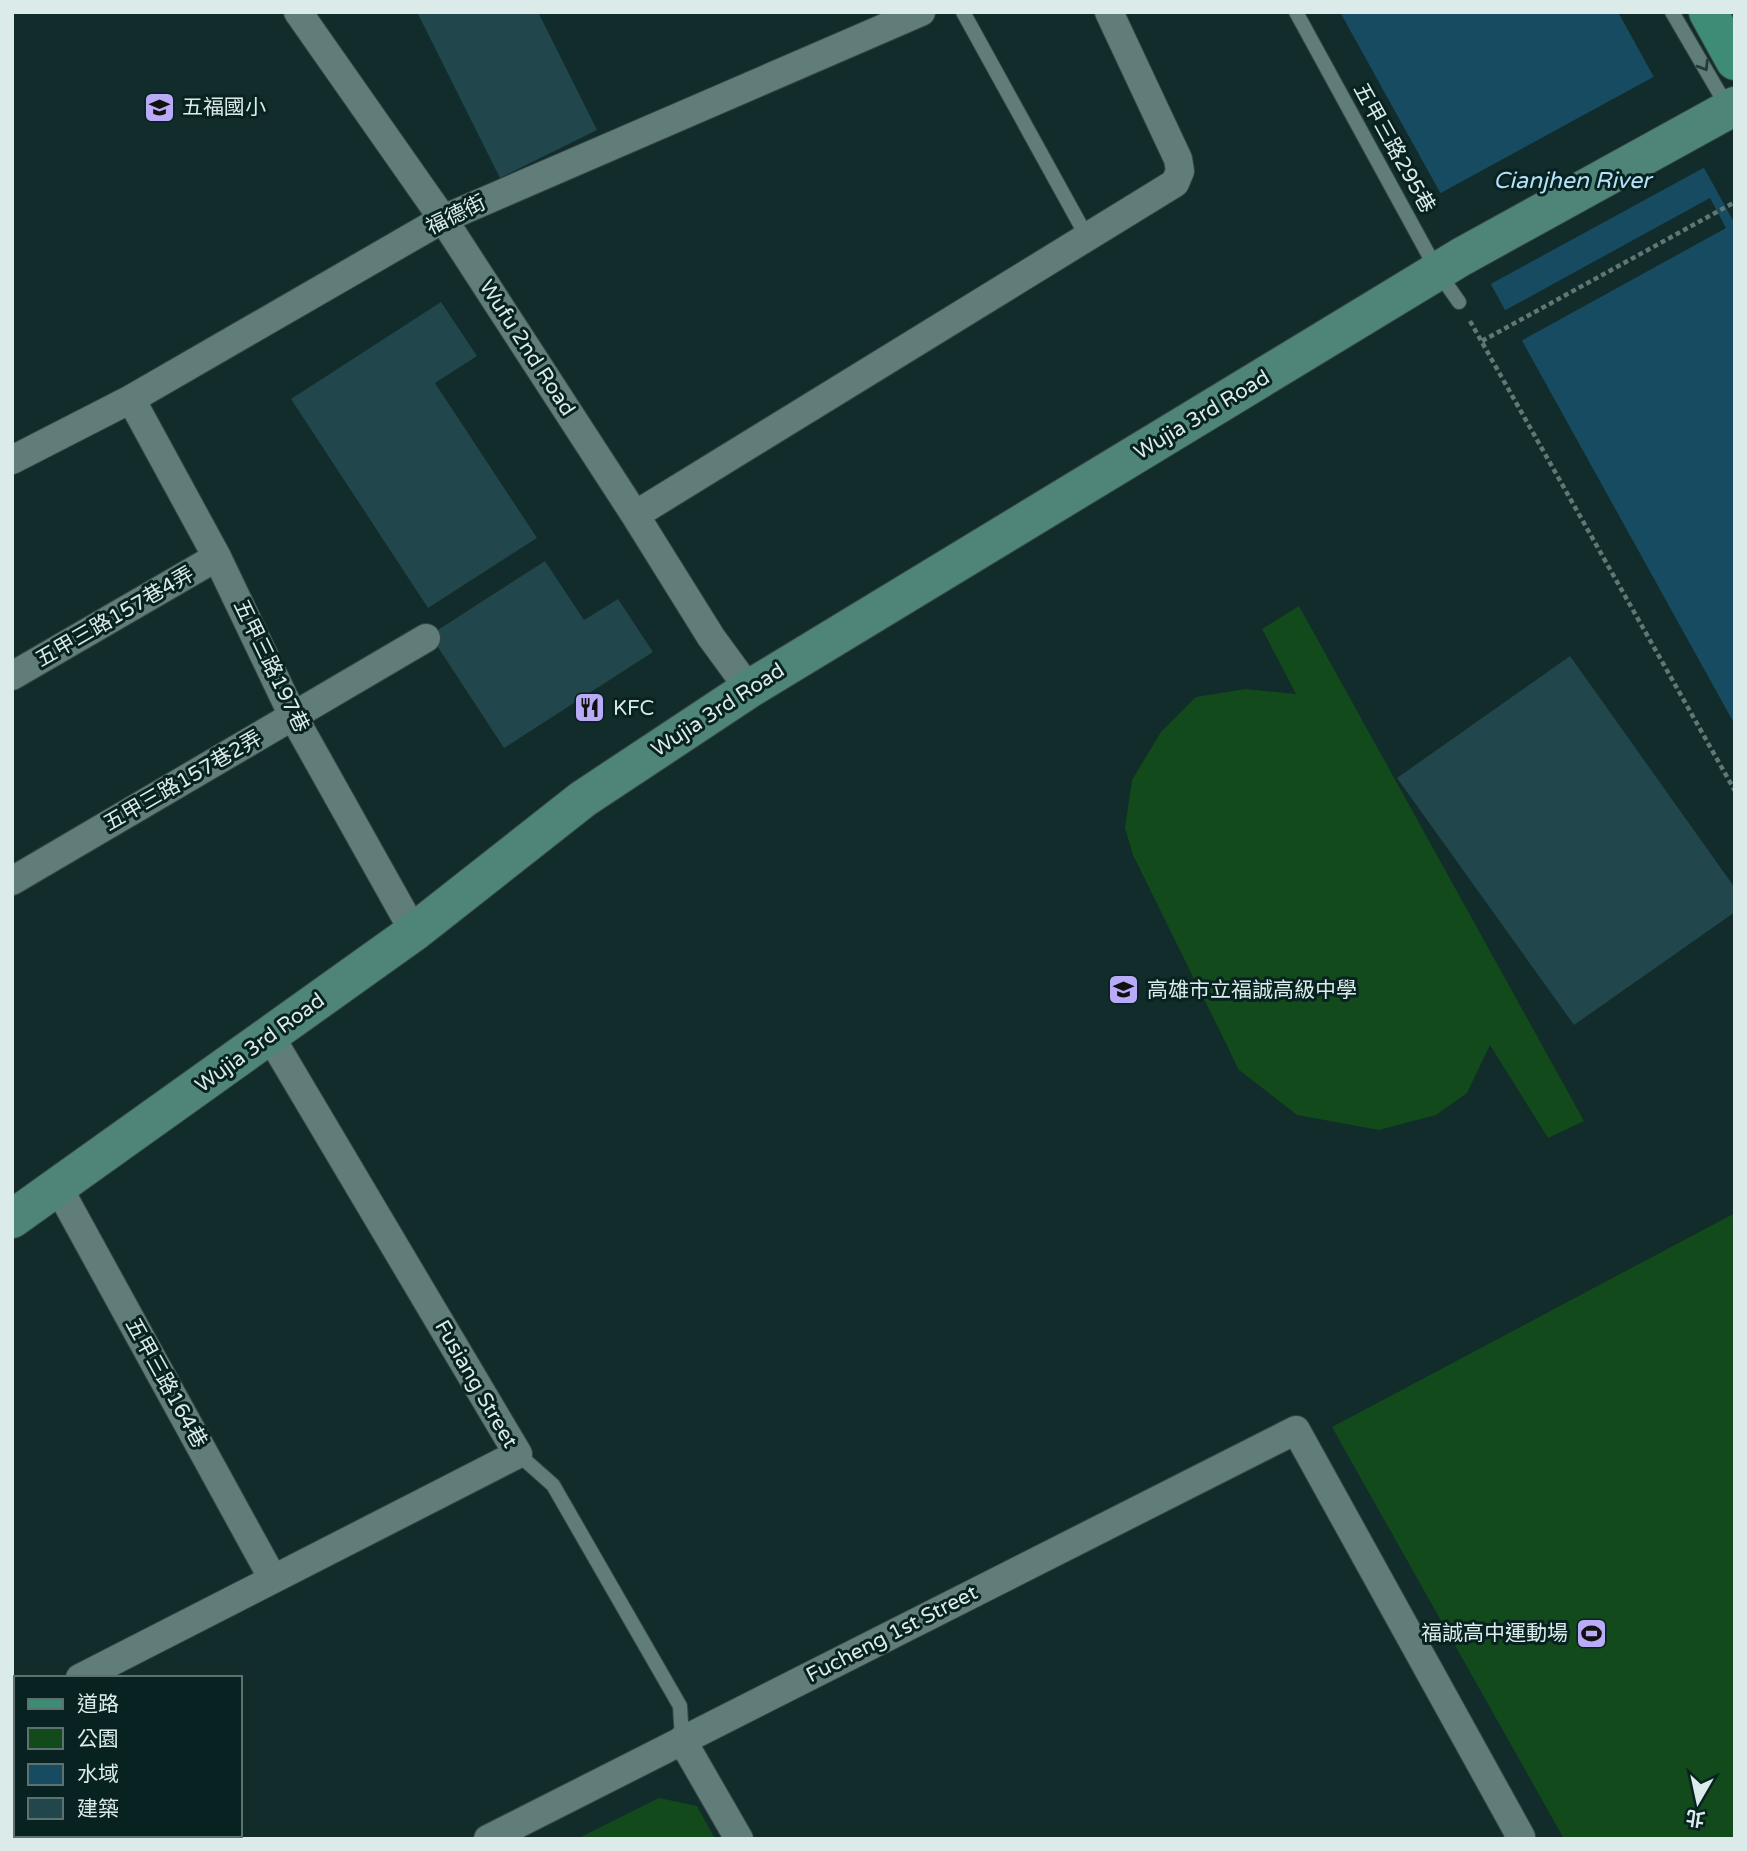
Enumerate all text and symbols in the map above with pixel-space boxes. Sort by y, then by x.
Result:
one-way arrow [1695,58,1708,71]
street label: 五甲三路295巷 [1348,79,1440,217]
school or university icon: 五福國小 [142,90,176,124]
place label: 五福國小 [182,95,266,120]
water label: Cianjhen River [1493,167,1654,195]
street label: 福德街 [422,190,490,240]
street label: Wufu 2nd Road [474,275,580,421]
street label: Wujia 3rd Road [1130,365,1274,465]
street label: 五甲三路157巷4弄 [31,561,199,673]
street label: 五甲三路197巷 [228,596,314,736]
street label: Wujia 3rd Road [647,658,789,762]
restaurant icon: KFC [573,691,607,725]
place label: KFC [613,696,654,721]
street label: 五甲三路157巷2弄 [99,725,267,837]
school or university icon: 高雄市立福誠高級中學 [1107,973,1141,1007]
place label: 高雄市立福誠高級中學 [1147,978,1357,1003]
street label: Wujia 3rd Road [191,988,329,1098]
street label: 五甲三路164巷 [120,1314,212,1452]
street label: Fusiang Street [429,1316,523,1452]
street label: Fucheng 1st Street [802,1580,982,1688]
sports icon: 福誠高中運動場 [1574,1616,1608,1650]
place label: 福誠高中運動場 [1421,1621,1568,1646]
legend [14,1676,242,1837]
text: 道路 [77,1692,119,1717]
text: 公園 [77,1727,119,1752]
text: 水域 [77,1762,119,1787]
north arrow [1663,1767,1733,1837]
text: 建築 [77,1797,119,1822]
text: 北 [1684,1805,1707,1830]

